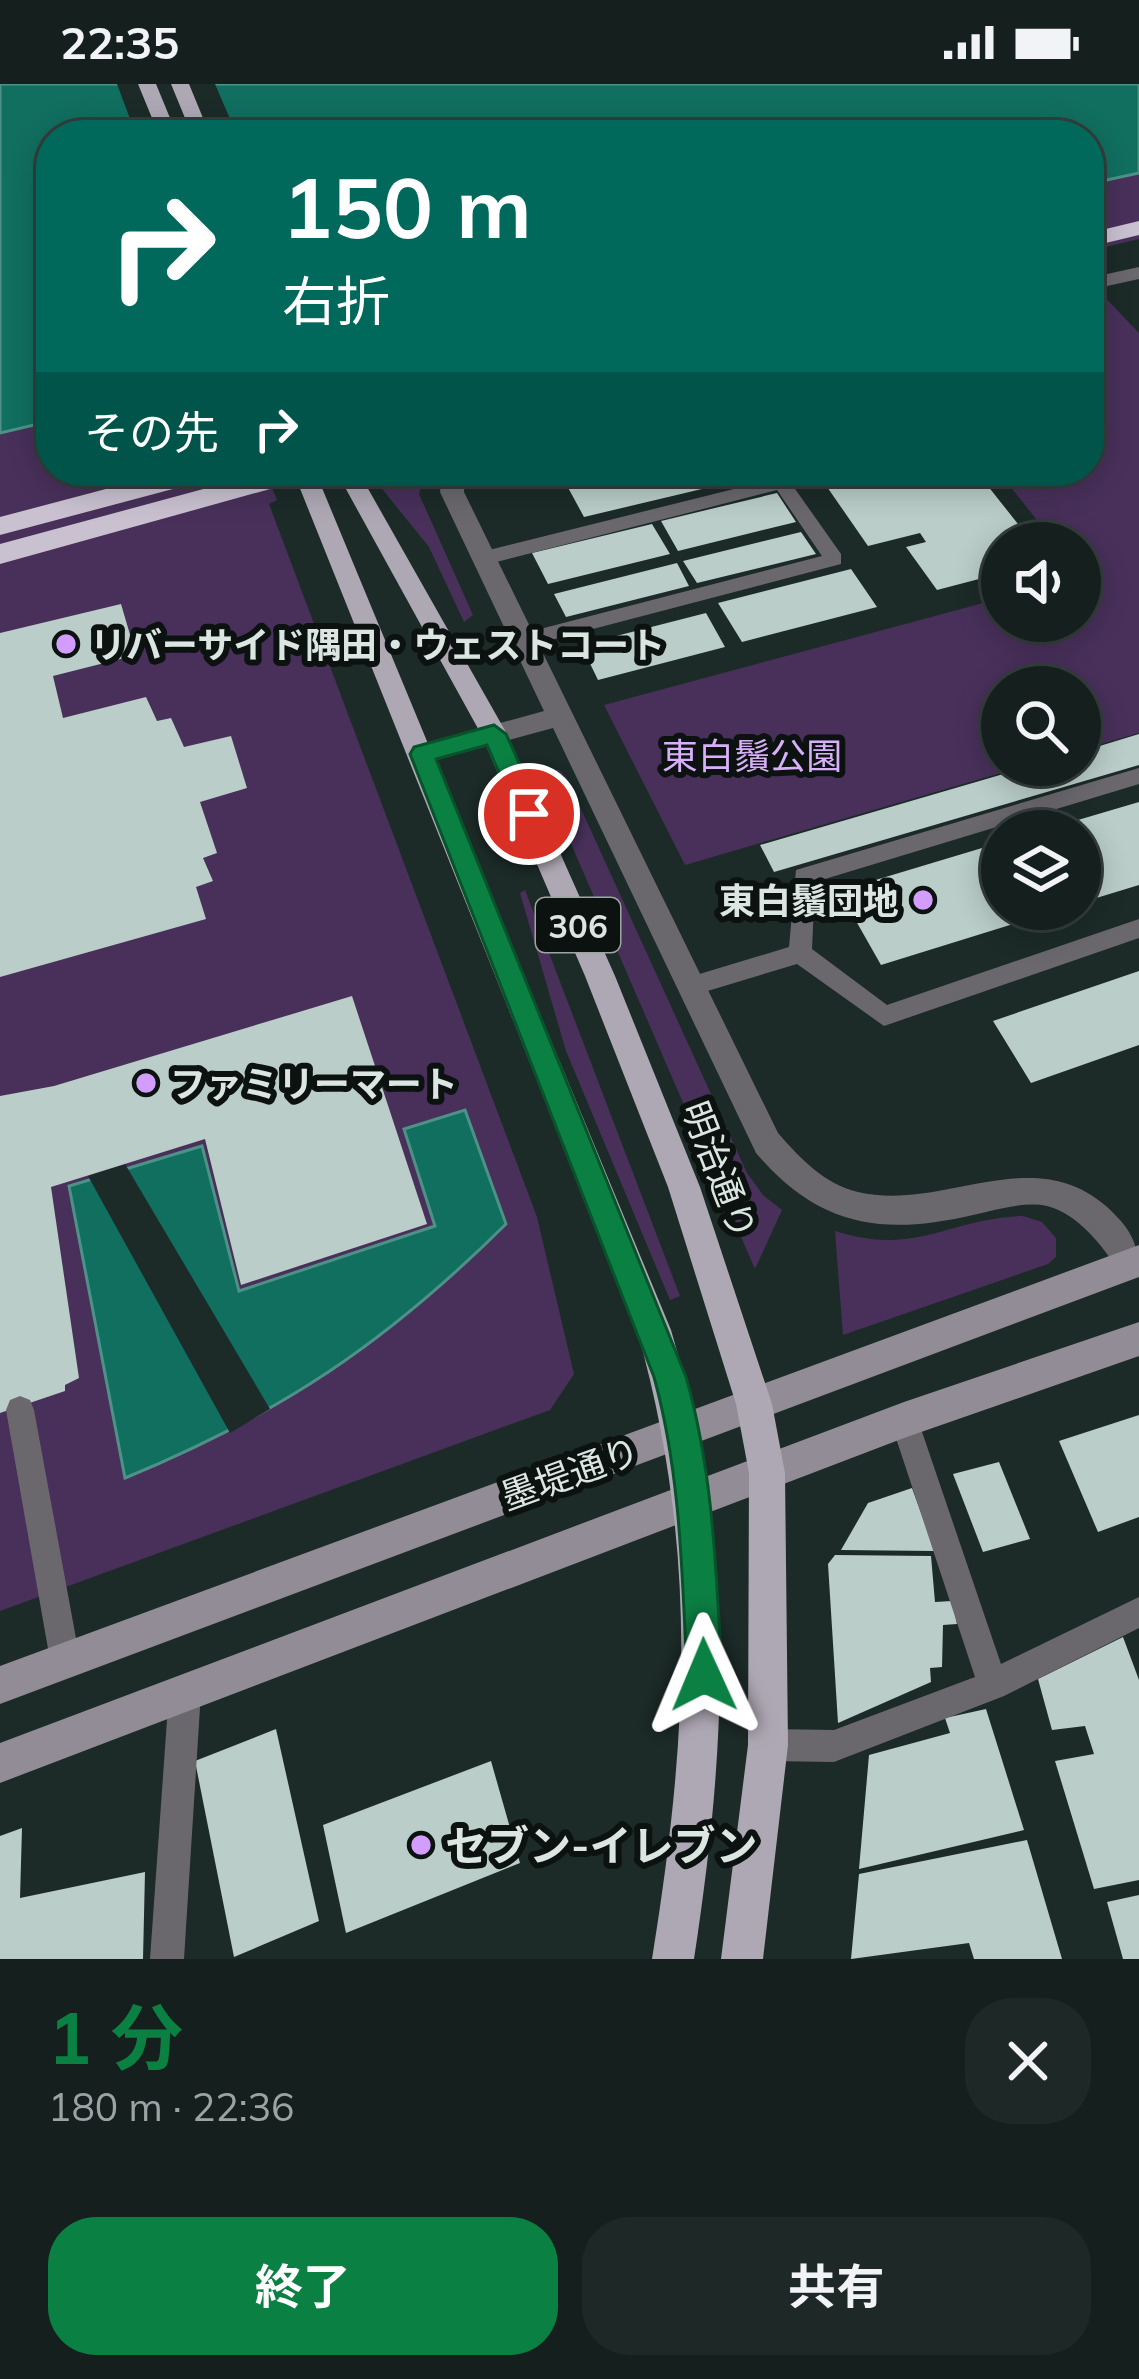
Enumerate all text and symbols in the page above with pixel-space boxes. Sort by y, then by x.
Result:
text: 22:35 [60,14,179,70]
text: 150 m [282,154,532,259]
icon: right [84,168,240,324]
text: 右折 [282,267,390,335]
icon: right [243,396,309,462]
text: その先 [84,404,219,460]
map controls [981,522,1101,930]
button: sound [981,522,1101,642]
place label: リバーサイド隅田・ウェストコート [90,622,665,667]
marker: リバーサイド隅田・ウェストコート [53,631,79,657]
button: search [981,666,1101,786]
park label: 東白鬚公園 [662,733,842,778]
pin [478,763,580,865]
icon: arrive [496,781,562,847]
button: layers [981,810,1101,930]
place label: 東白鬚団地 [719,878,899,923]
marker: 東白鬚団地 [910,887,936,913]
road number: 306 [536,898,620,952]
place label: ファミリーマート [170,1061,458,1106]
marker: ファミリーマート [133,1070,159,1096]
street label: 明治通り [673,1095,767,1245]
street label: 墨堤通り [495,1427,645,1519]
position arrow [641,1612,767,1738]
place label: セブン-イレブン [445,1819,757,1872]
marker: セブン-イレブン [408,1832,434,1858]
text: 1 分 [48,1992,183,2082]
button: close [965,1998,1091,2124]
text: 180 m · 22:36 [48,2082,294,2131]
button: 終了 [48,2217,558,2355]
button: 共有 [582,2217,1091,2355]

